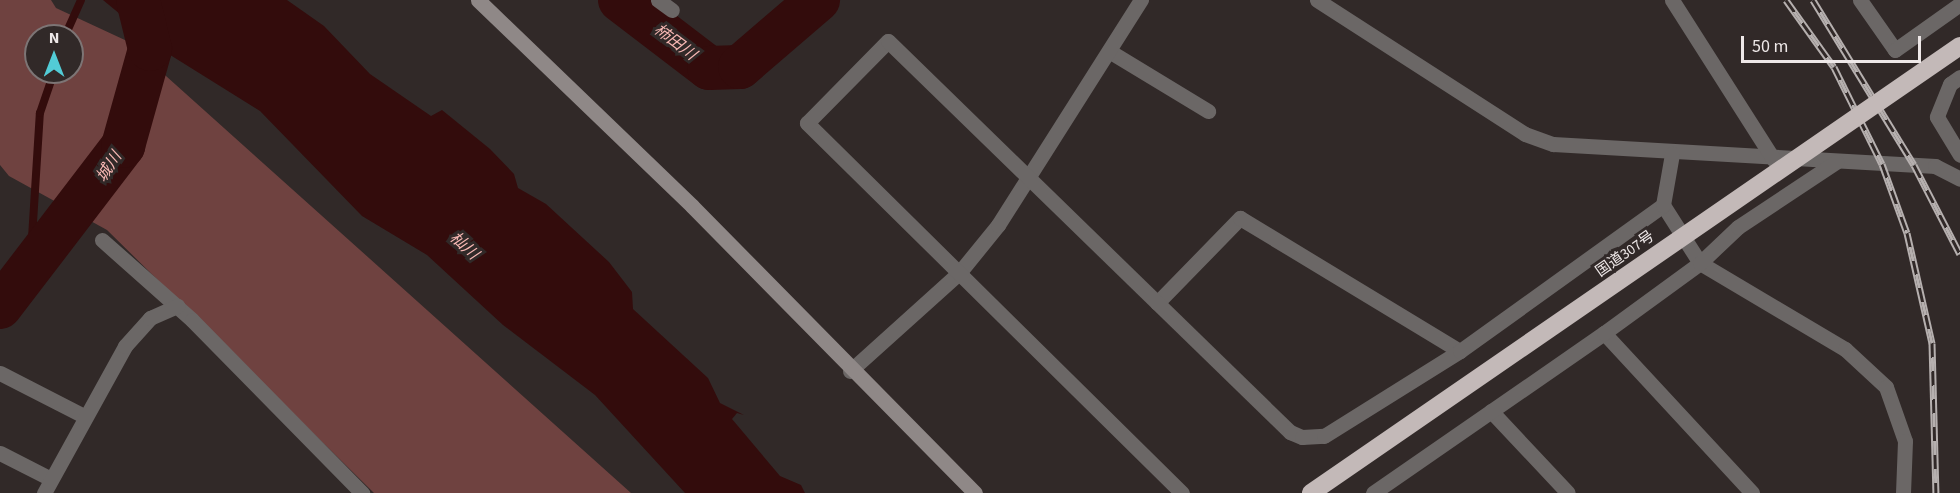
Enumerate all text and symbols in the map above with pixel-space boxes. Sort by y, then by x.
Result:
water label: 柿田川 [650,20,700,64]
north arrow [24,24,84,84]
scale bar [1744,24,1924,62]
text: N [49,27,59,49]
text: 50 m [1752,34,1788,59]
water label: 城川 [92,148,126,186]
street label: 国道307号 [1592,227,1658,281]
water label: 杣川 [446,228,482,264]

